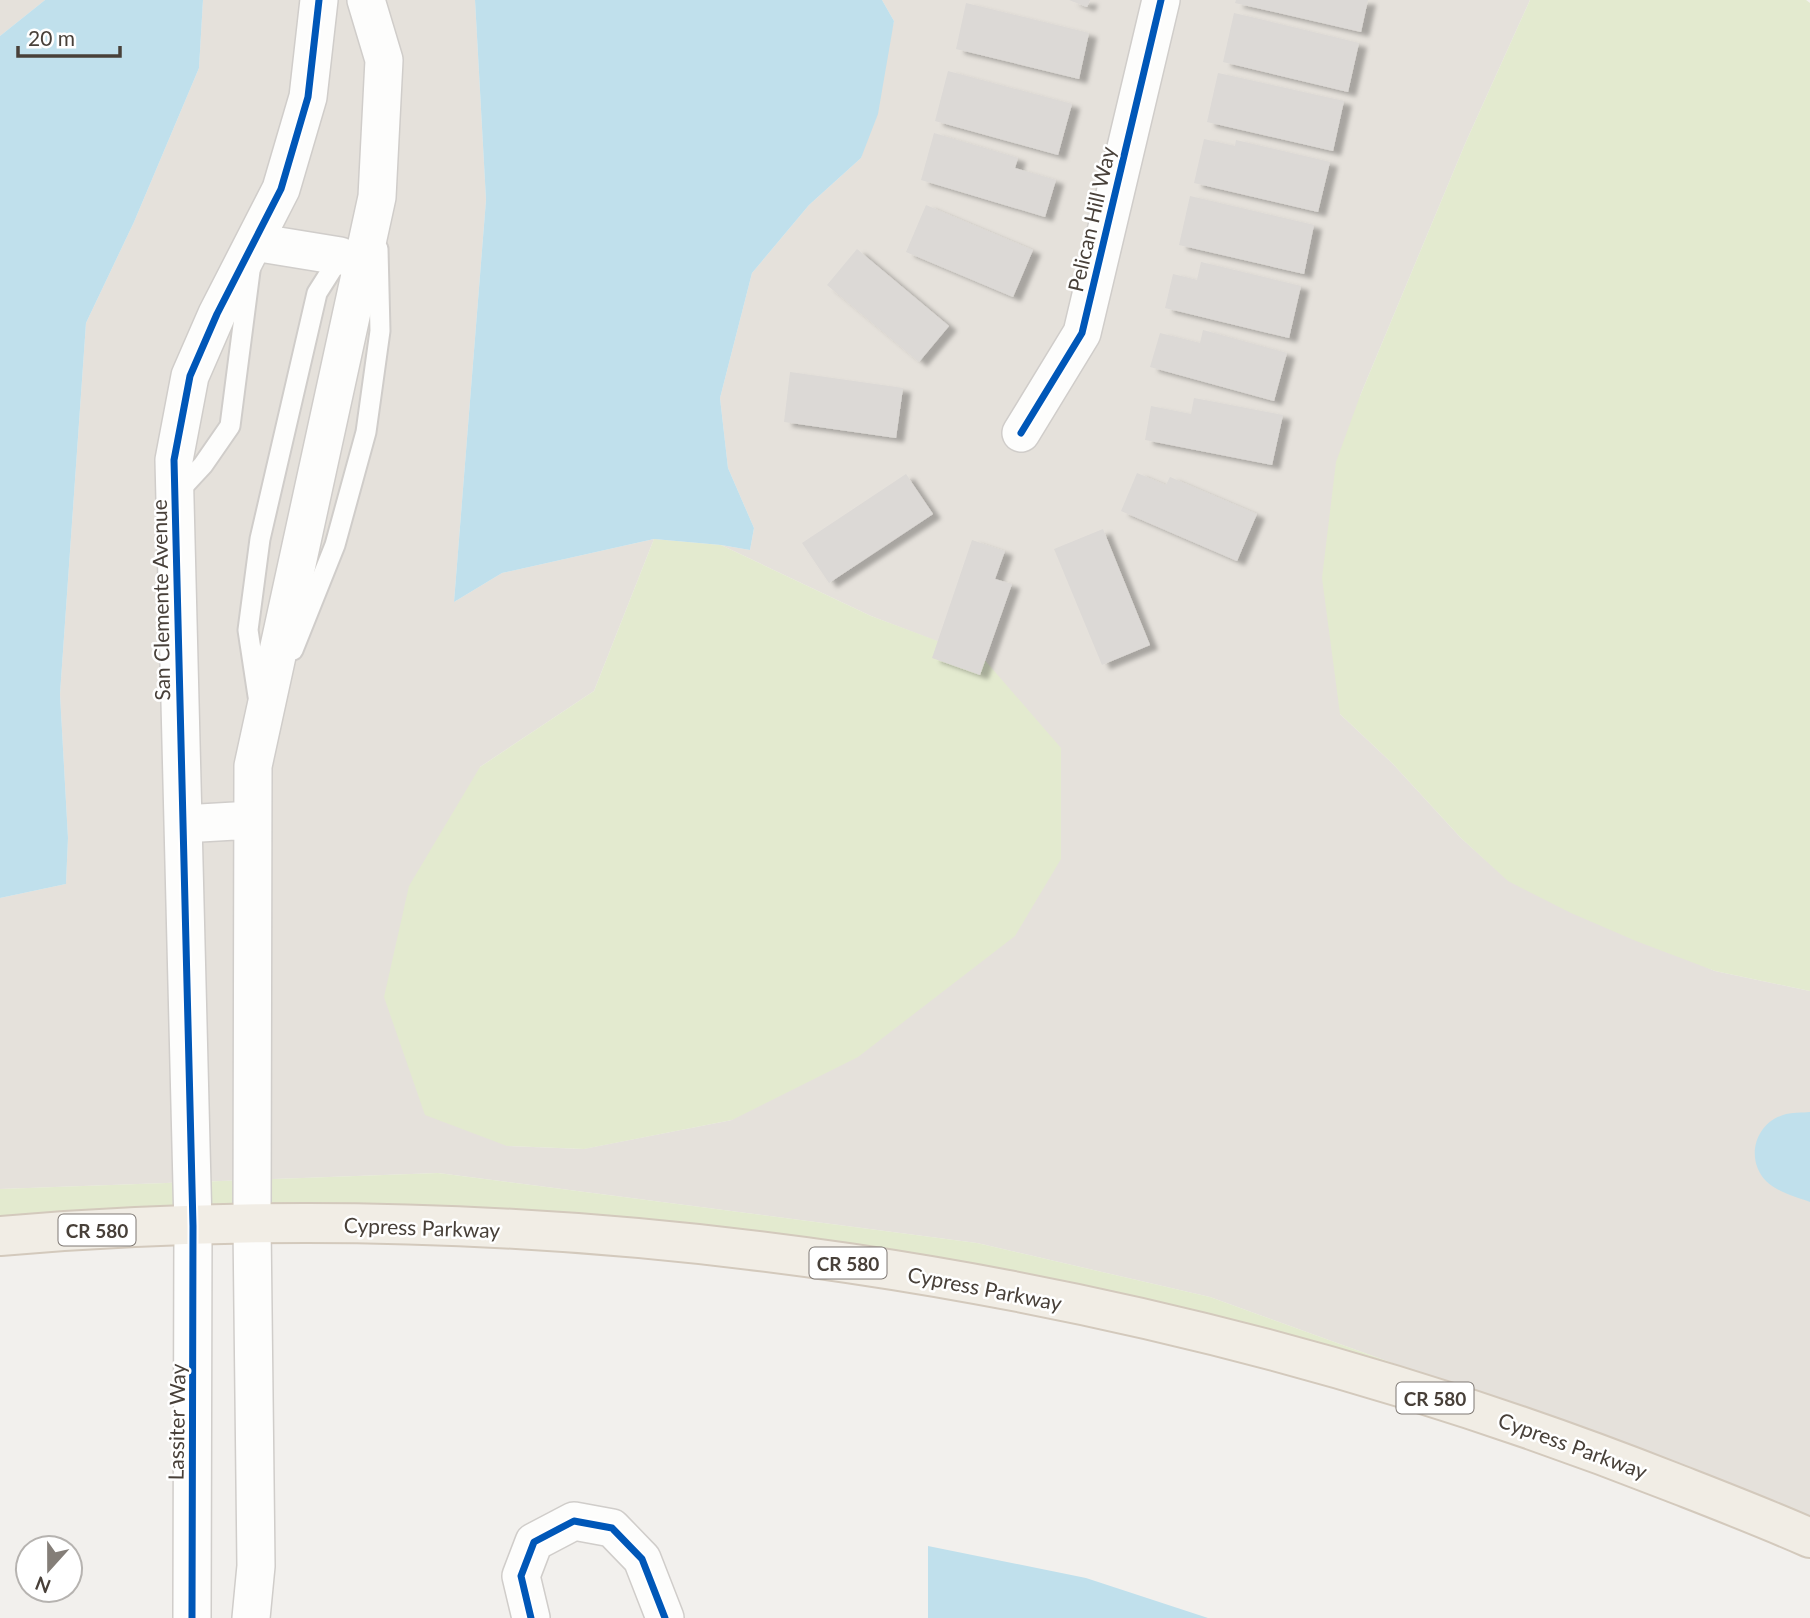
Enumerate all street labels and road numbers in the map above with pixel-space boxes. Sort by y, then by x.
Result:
street label: Pelican Hill Way [1062,144,1120,294]
street label: San Clemente Avenue [146,499,174,701]
street label: Cypress Parkway [343,1212,501,1242]
road number: CR 580 [58,1214,136,1246]
road number: CR 580 [810,1247,886,1278]
street label: Cypress Parkway [906,1261,1064,1315]
street label: Lassiter Way [162,1363,190,1481]
road number: CR 580 [1396,1382,1474,1414]
street label: Cypress Parkway [1495,1406,1651,1484]

